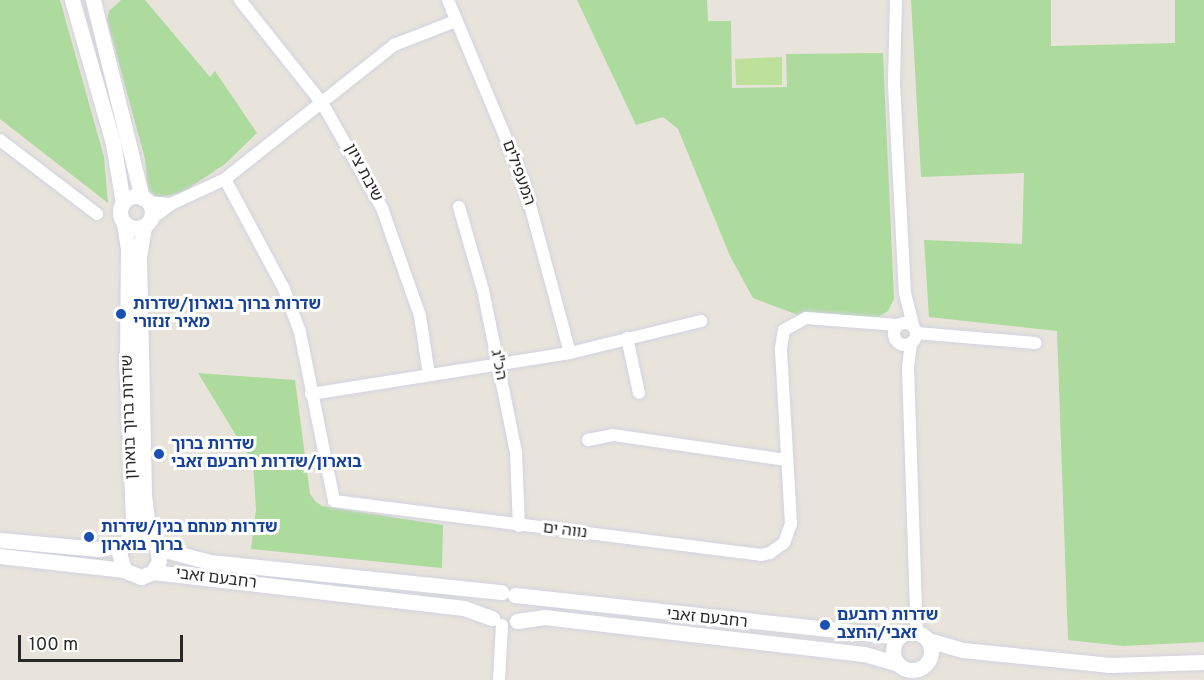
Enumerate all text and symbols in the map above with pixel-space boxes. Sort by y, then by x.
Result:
street label: המעפילים [497,138,539,208]
street label: שיבת ציון [340,141,386,205]
place label: שדרות ברוך בוארון/שדרות מאיר זנזורי [133,295,321,333]
marker: שדרות ברוך בוארון/שדרות מאיר זנזורי [114,307,128,321]
street label: הכ"ג [486,348,510,382]
street label: שדרות ברוך בוארון [118,354,142,480]
place label: שדרות ברוך בוארון/שדרות רחבעם זאבי [171,435,362,473]
marker: שדרות ברוך בוארון/שדרות רחבעם זאבי [152,447,166,461]
place label: שדרות מנחם בגין/שדרות ברוך בוארון [101,518,278,556]
street label: נווה ים [542,519,588,543]
marker: שדרות מנחם בגין/שדרות ברוך בוארון [82,530,96,544]
street label: רחבעם זאבי [174,565,258,593]
street label: רחבעם זאבי [665,605,749,633]
place label: שדרות רחבעם זאבי/החצב [837,606,938,644]
marker: שדרות רחבעם זאבי/החצב [818,618,832,632]
scale bar [21,623,186,661]
text: 100 m [29,634,78,657]

